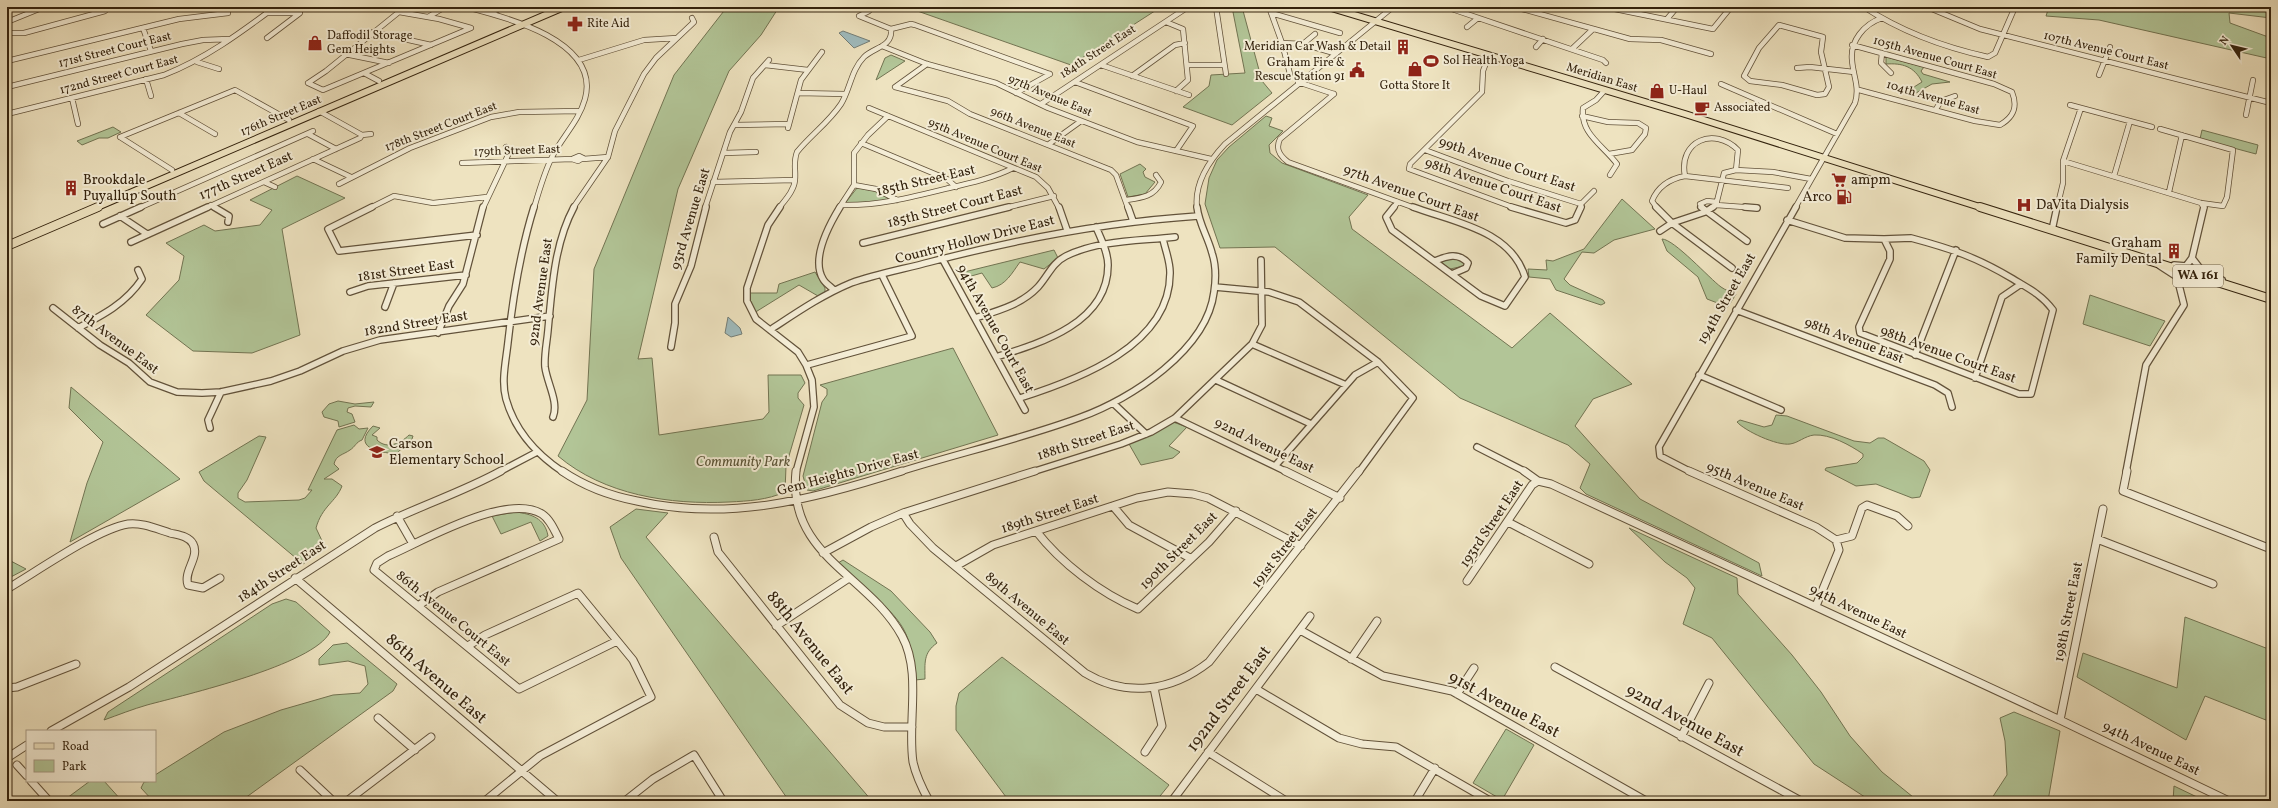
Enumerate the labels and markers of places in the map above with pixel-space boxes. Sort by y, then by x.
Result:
pharmacy icon: Rite Aid [566,15,584,33]
place label: Rite Aid [587,16,630,32]
place label: Daffodil Storage Gem Heights [327,28,413,58]
shop icon: Daffodil Storage Gem Heights [306,34,324,52]
building icon: Meridian Car Wash & Detail [1394,38,1412,56]
place label: Meridian Car Wash & Detail [1244,39,1391,55]
sports icon: Sol Health Yoga [1422,52,1440,70]
place label: Sol Health Yoga [1443,53,1525,69]
place label: Graham Fire & Rescue Station 91 [1255,55,1345,85]
shop icon: Gotta Store It [1406,60,1424,78]
public building icon: Graham Fire & Rescue Station 91 [1348,61,1366,79]
place label: Gotta Store It [1380,78,1450,94]
shop icon: U-Haul [1648,82,1666,100]
place label: U-Haul [1669,83,1708,99]
cafe icon: Associated [1693,99,1711,117]
place label: Associated [1714,100,1771,116]
place label: Brookdale Puyallup South [83,171,177,206]
supermarket icon: ampm [1830,171,1848,189]
place label: ampm [1851,171,1891,190]
building icon: Brookdale Puyallup South [62,179,80,197]
place label: Arco [1803,188,1832,207]
fuel station icon: Arco [1835,188,1853,206]
hospital icon: DaVita Dialysis [2015,196,2033,214]
place label: DaVita Dialysis [2036,196,2129,215]
place label: Graham Family Dental [2076,234,2162,269]
building icon: Graham Family Dental [2165,242,2183,260]
place label: Carson Elementary School [389,435,504,470]
school or university icon: Carson Elementary School [368,443,386,461]

